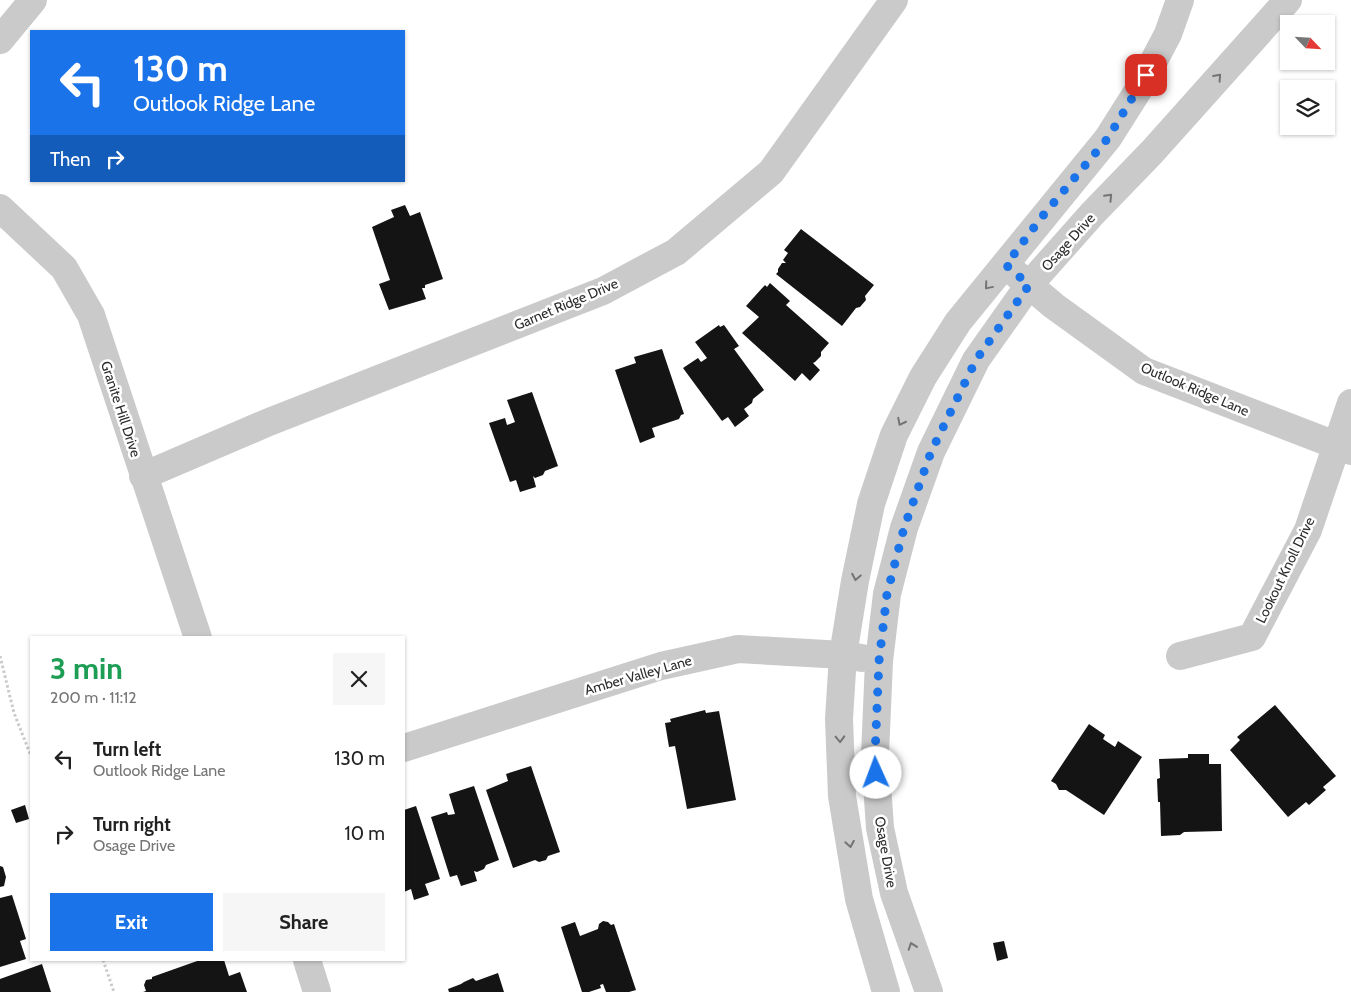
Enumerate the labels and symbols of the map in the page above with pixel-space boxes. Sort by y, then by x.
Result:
north arrow [1280,15,1335,70]
pin [1125,54,1167,96]
one-way arrow [1212,74,1221,83]
one-way arrow [1103,194,1112,203]
street label: Osage Drive [1037,209,1099,275]
street label: Garnet Ridge Drive [511,274,621,334]
one-way arrow [985,280,994,289]
street label: Outlook Ridge Lane [1138,358,1252,420]
street label: Granite Hill Drive [97,359,145,459]
one-way arrow [897,416,907,425]
street label: Lookout Knoll Drive [1252,514,1318,626]
one-way arrow [851,573,862,582]
street label: Amber Valley Lane [582,651,694,699]
one-way arrow [834,735,845,743]
position arrow [849,746,901,798]
street label: Osage Drive [871,815,901,889]
one-way arrow [844,840,854,848]
one-way arrow [908,942,918,951]

